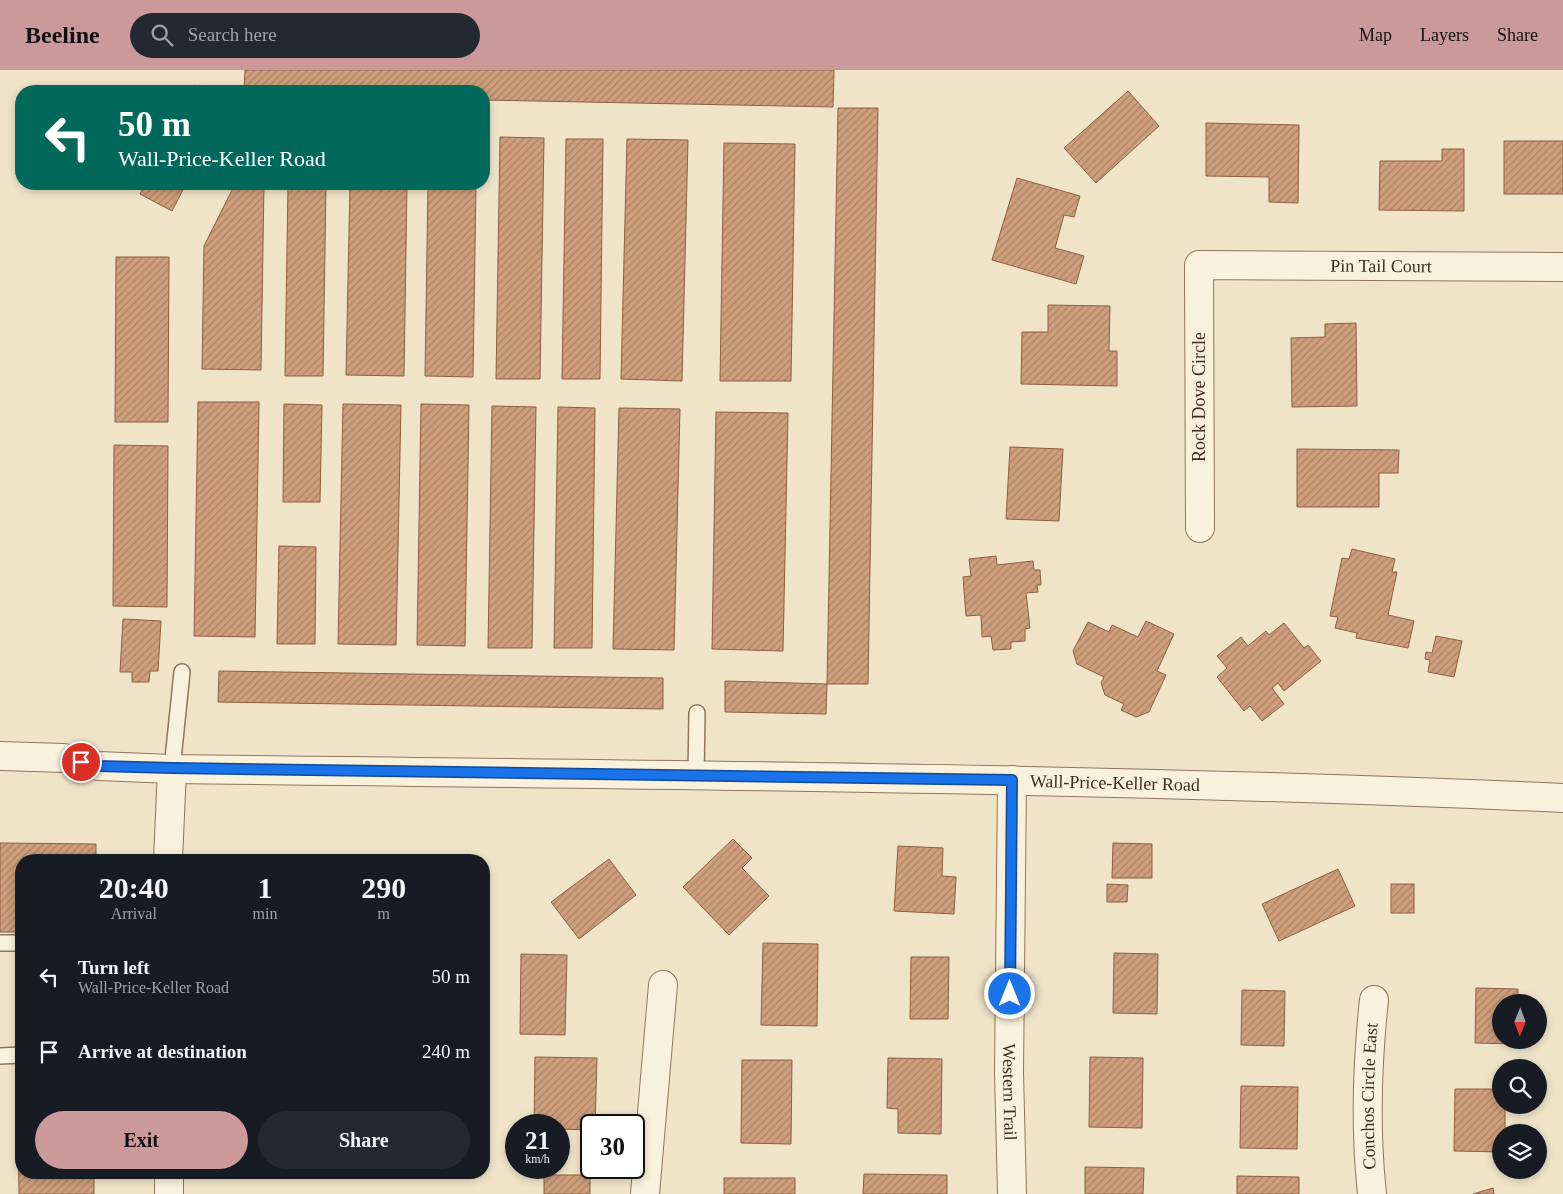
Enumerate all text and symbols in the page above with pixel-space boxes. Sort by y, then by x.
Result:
search box [130,13,480,58]
icon: search [148,21,176,49]
text: Beeline [25,22,100,48]
text: Search here [188,24,277,45]
text: Map [1359,25,1392,45]
text: Layers [1420,25,1469,45]
text: Share [1497,25,1538,45]
icon: left [35,105,100,170]
text: 50 m [118,105,191,144]
text: Wall-Price-Keller Road [118,146,326,171]
street label: Pin Tail Court [1330,256,1432,276]
street label: Rock Dove Circle [1189,332,1209,462]
pin [60,741,102,783]
icon: arrive [67,748,95,776]
street label: Wall-Price-Keller Road [1030,771,1200,795]
text: 20:40 [99,871,169,904]
text: 1 [257,871,272,904]
text: 290 [361,871,406,904]
text: Arrival [111,905,157,922]
text: min [253,905,277,922]
text: m [377,905,390,922]
text: Turn left [78,957,150,978]
icon: left [35,963,63,991]
text: 50 m [431,966,470,987]
position arrow [983,967,1035,1019]
text: Wall-Price-Keller Road [78,979,229,996]
north arrow [1492,994,1548,1049]
map controls [1492,994,1547,1179]
street label: Conchos Circle East [1358,1022,1382,1170]
icon: arrive [35,1038,63,1066]
text: Arrive at destination [78,1041,247,1062]
text: 240 m [422,1041,470,1062]
street label: Western Trail [999,1043,1021,1141]
button: search [1492,1059,1547,1114]
button: Exit [35,1111,248,1169]
button: Share [258,1111,470,1169]
speed limit sign: 30 [580,1114,645,1179]
button: layers [1492,1124,1547,1179]
text: 21 [525,1127,550,1154]
text: km/h [525,1152,550,1166]

